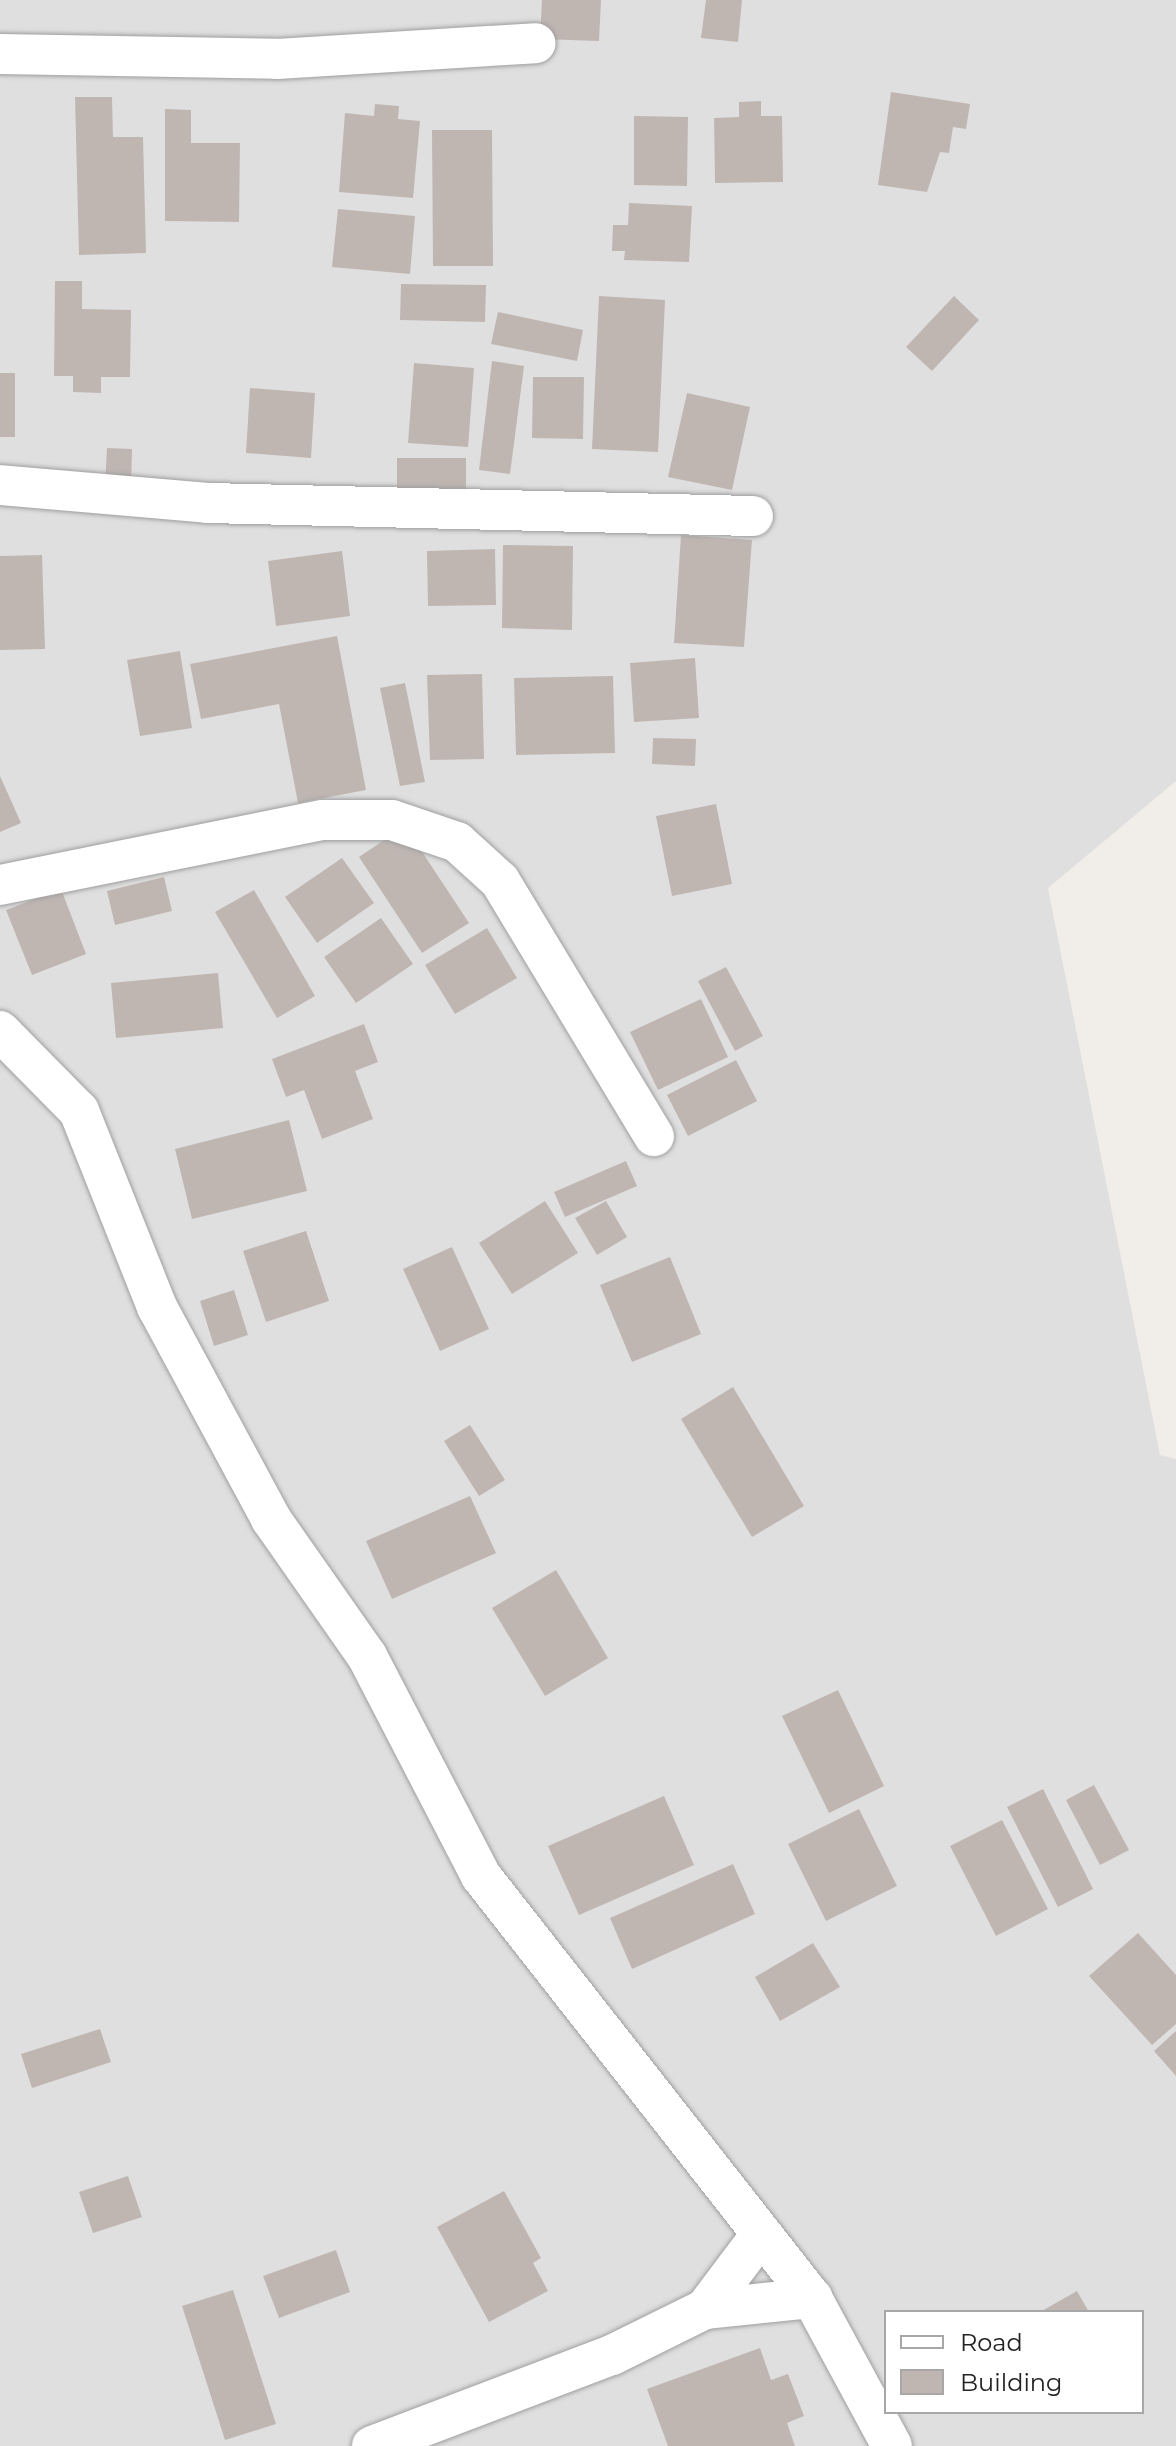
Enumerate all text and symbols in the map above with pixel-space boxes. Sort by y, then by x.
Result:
legend [884,2310,1144,2414]
text: Road [960,2328,1023,2357]
text: Building [960,2368,1063,2397]

